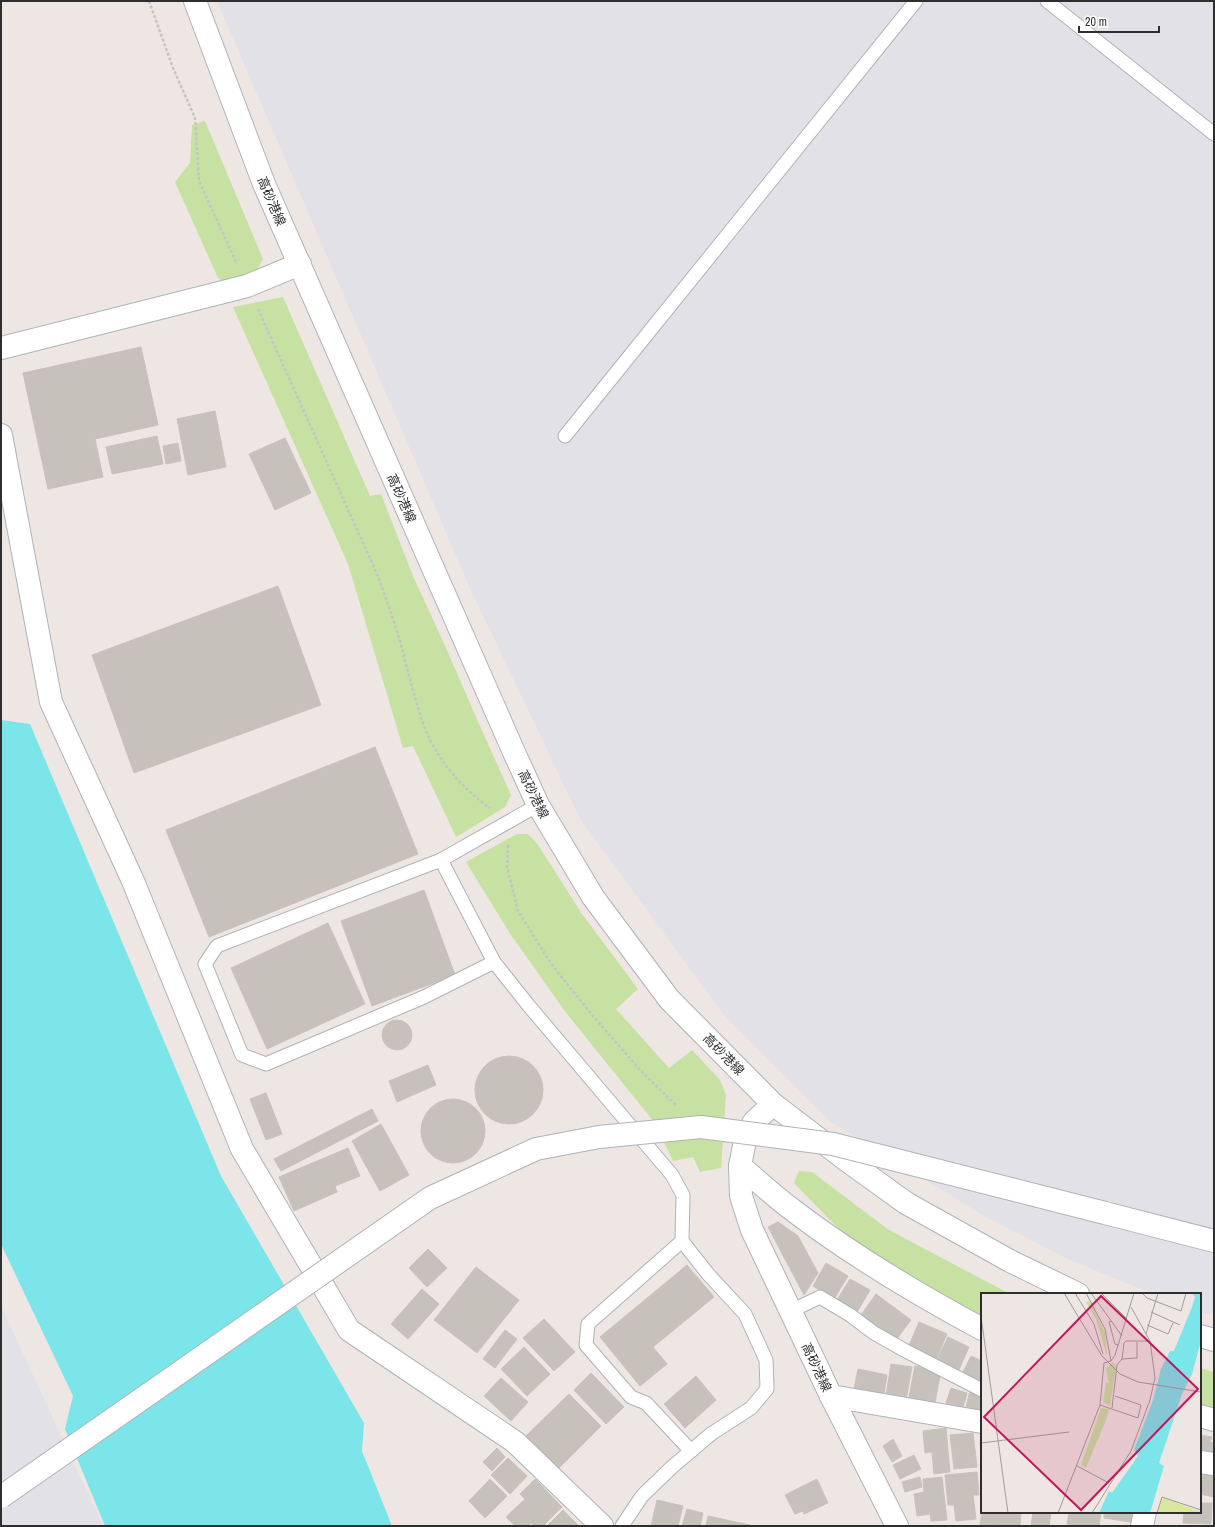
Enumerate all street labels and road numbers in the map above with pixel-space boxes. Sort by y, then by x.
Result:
street label: 高砂港線 [254,174,290,228]
street label: 高砂港線 [383,471,420,525]
street label: 高砂港線 [515,767,553,821]
street label: 高砂港線 [699,1030,748,1079]
street label: 高砂港線 [798,1340,835,1394]

